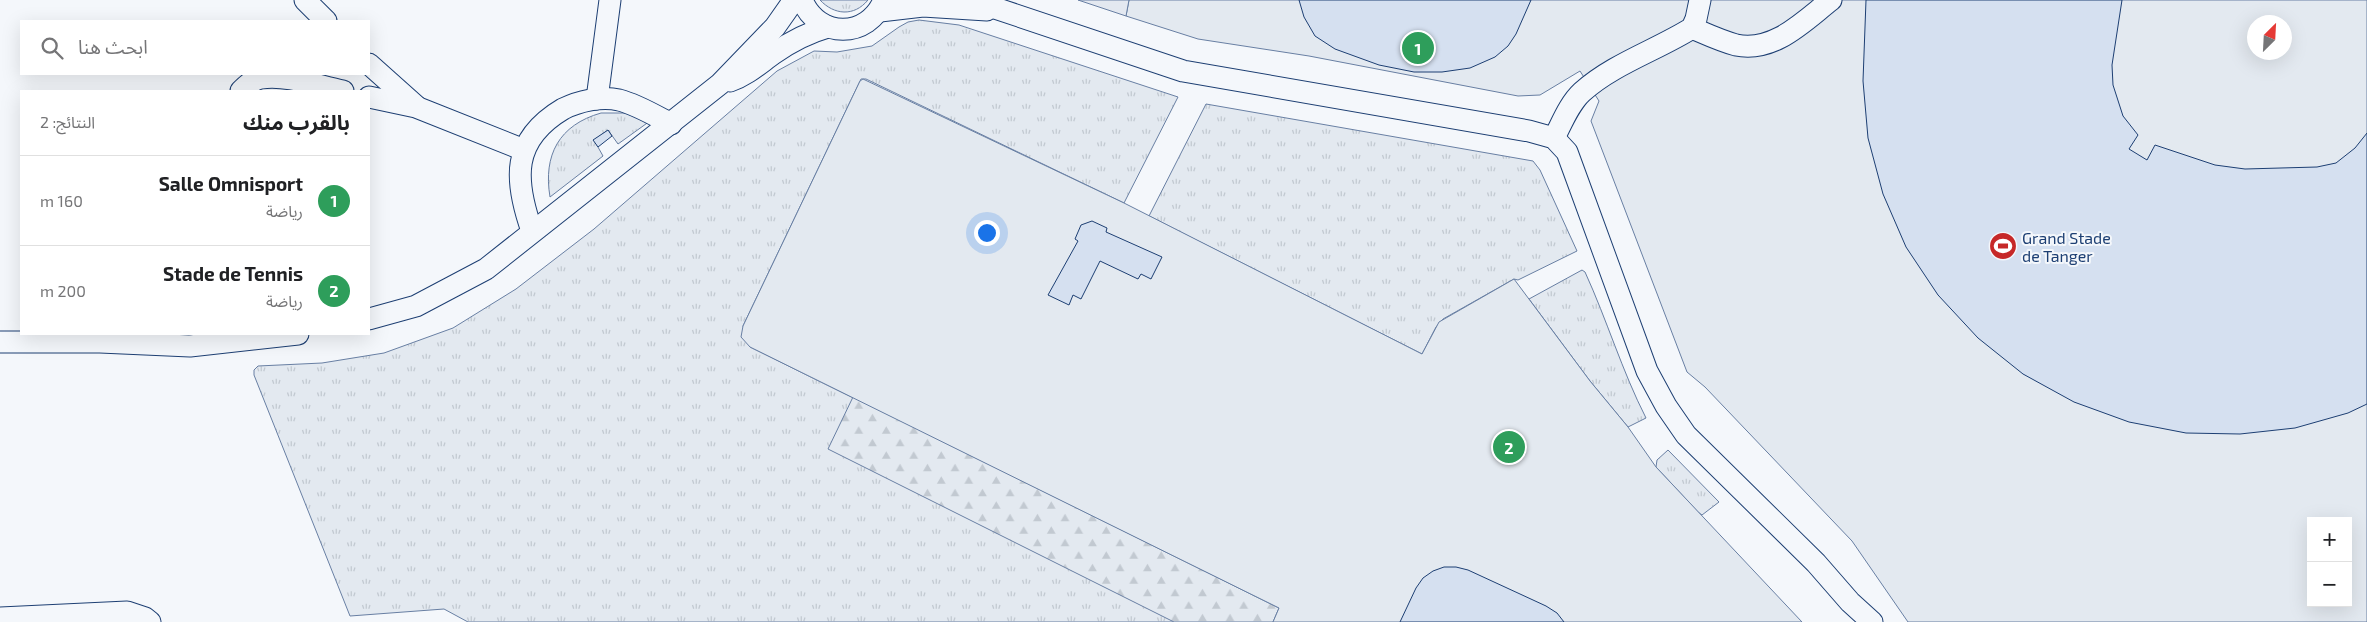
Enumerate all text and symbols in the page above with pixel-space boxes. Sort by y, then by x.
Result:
north arrow [2247,15,2292,60]
search box [20,20,370,75]
pin: 1 [1402,29,1434,67]
icon: search [38,34,66,62]
text: ابحث هنا [78,35,148,58]
text: بالقرب منك [243,109,350,134]
text: النتائج: 2 [40,112,95,131]
text: Salle Omnisport [159,172,303,195]
text: 160 m [40,191,83,210]
text: 1 [331,191,337,210]
text: رياضة [266,201,303,220]
your location [974,220,1000,246]
place label: Grand Stade de Tanger [2022,228,2111,265]
sports icon: Grand Stade de Tanger [1988,231,2018,261]
text: Stade de Tennis [163,262,303,285]
text: 200 m [40,281,86,300]
text: 2 [329,281,339,300]
text: رياضة [266,291,303,310]
pin: 2 [1493,428,1525,466]
map controls [2307,517,2352,607]
button: + [2307,517,2352,562]
button: − [2307,562,2352,607]

